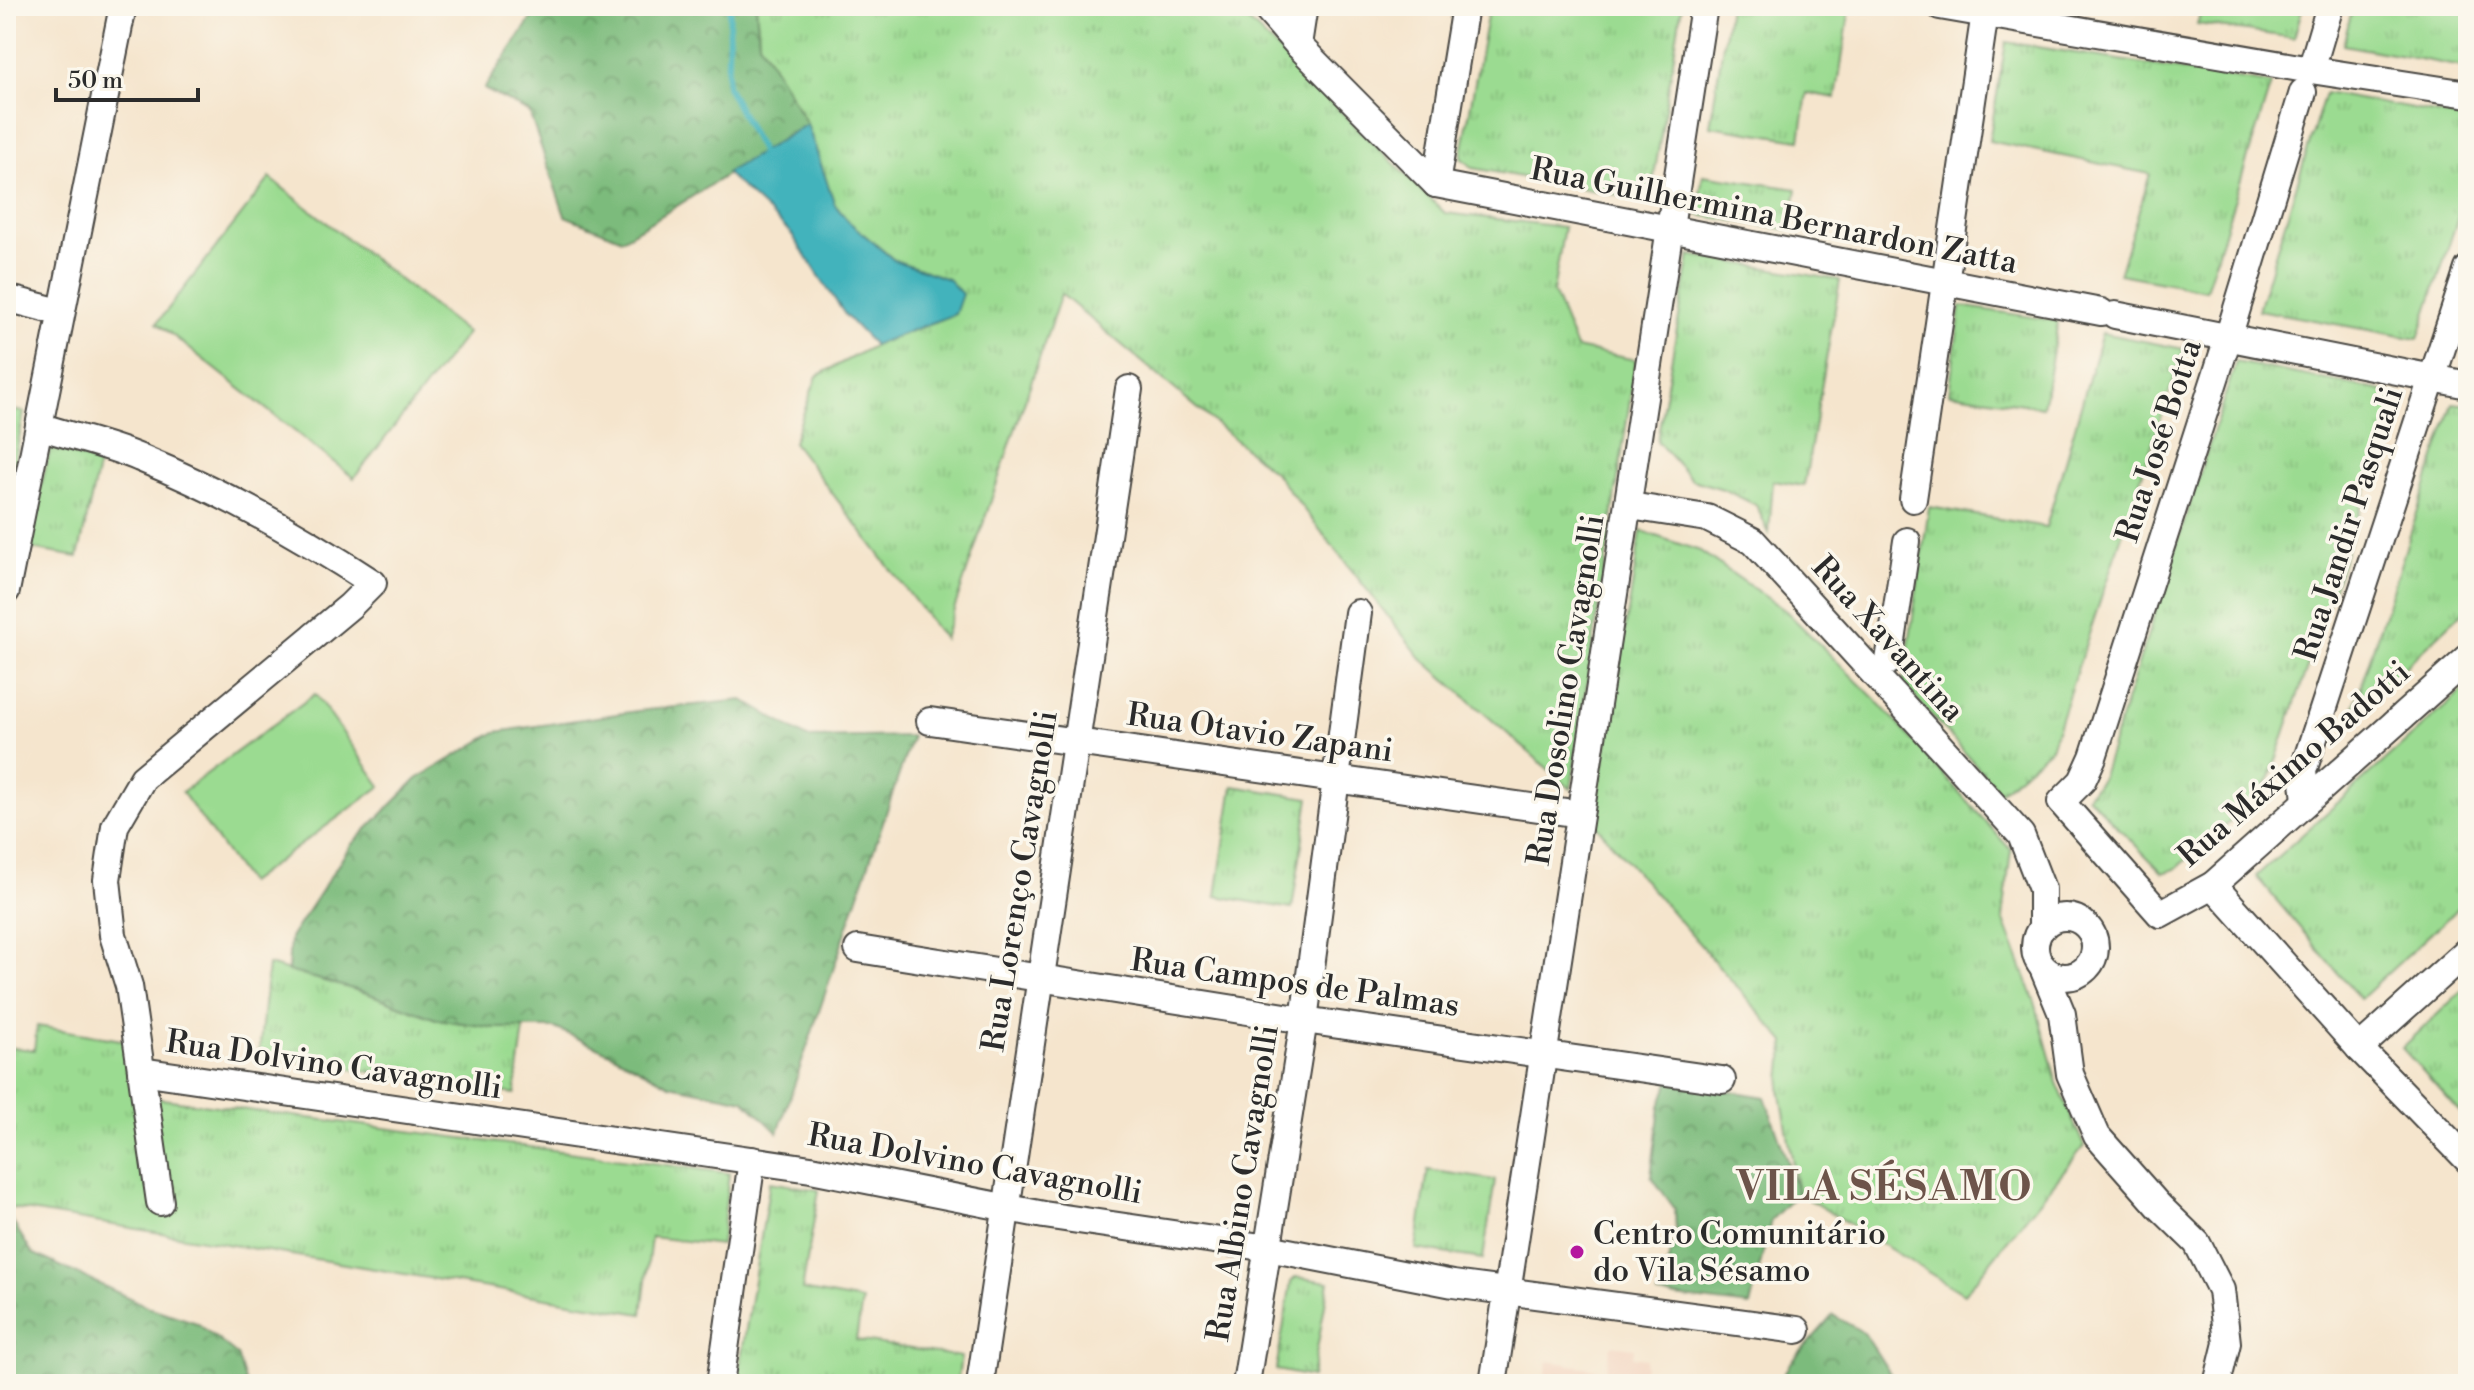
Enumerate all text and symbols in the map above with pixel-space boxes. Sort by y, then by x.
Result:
scale bar [56,52,198,102]
text: 50 m [68,66,123,96]
street label: Rua Guilhermina Bernardon Zatta [1527,149,2022,283]
street label: Rua José Botta [2107,334,2211,548]
street label: Rua Jandir Pasquali [2286,382,2412,666]
street label: Rua Dosolino Cavagnolli [1518,512,1614,868]
street label: Rua Xavantina [1803,548,1974,731]
street label: Rua Máximo Badotti [2170,652,2418,876]
street label: Rua Otavio Zapani [1124,695,1396,771]
street label: Rua Lorenço Cavagnolli [973,708,1067,1054]
street label: Rua Campos de Palmas [1128,940,1462,1026]
street label: Rua Dolvino Cavagnolli [163,1022,505,1108]
street label: Rua Albino Cavagnolli [1198,1022,1288,1344]
street label: Rua Dolvino Cavagnolli [805,1115,1145,1213]
district label: VILA SÉSAMO [1736,1159,2033,1213]
place label: Centro Comunitário do Vila Sésamo [1593,1214,1886,1291]
marker: Centro Comunitário do Vila Sésamo [1568,1243,1586,1261]

